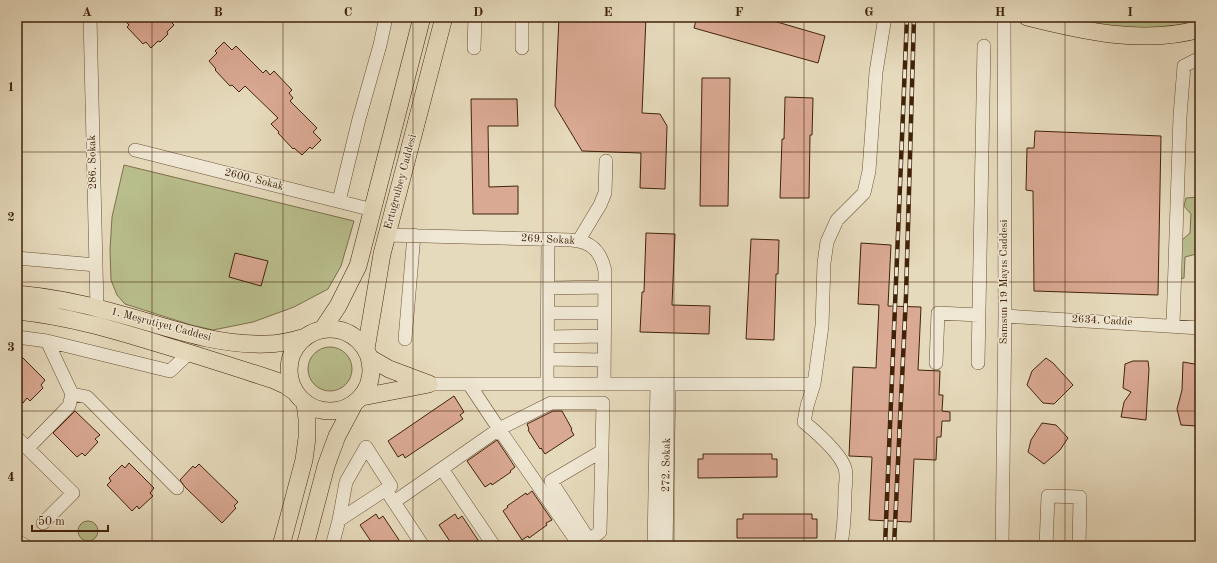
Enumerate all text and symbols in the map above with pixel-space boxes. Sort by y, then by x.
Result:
text: A [82,6,92,19]
text: B [213,6,223,19]
text: C [344,6,352,19]
text: D [473,6,483,19]
text: E [604,6,613,19]
text: F [735,6,744,19]
text: G [864,6,874,19]
text: H [995,6,1006,19]
text: I [1127,6,1133,19]
text: 1 [7,81,15,94]
street label: Ertuğrulbey Caddesi [383,133,419,231]
street label: 286. Sokak [87,134,99,189]
street label: 2600. Sokak [223,167,285,193]
text: 2 [7,211,15,224]
street label: Samsun 19 Mayıs Caddesi [999,220,1010,344]
street label: 269. Sokak [521,233,576,247]
street label: 1. Meşrutiyet Caddesi [110,306,212,344]
street label: 2634. Cadde [1071,314,1133,328]
text: 3 [7,341,15,354]
street label: 272. Sokak [661,437,673,492]
text: 4 [7,471,15,484]
scale bar [32,507,108,533]
text: 50 m [38,515,65,528]

